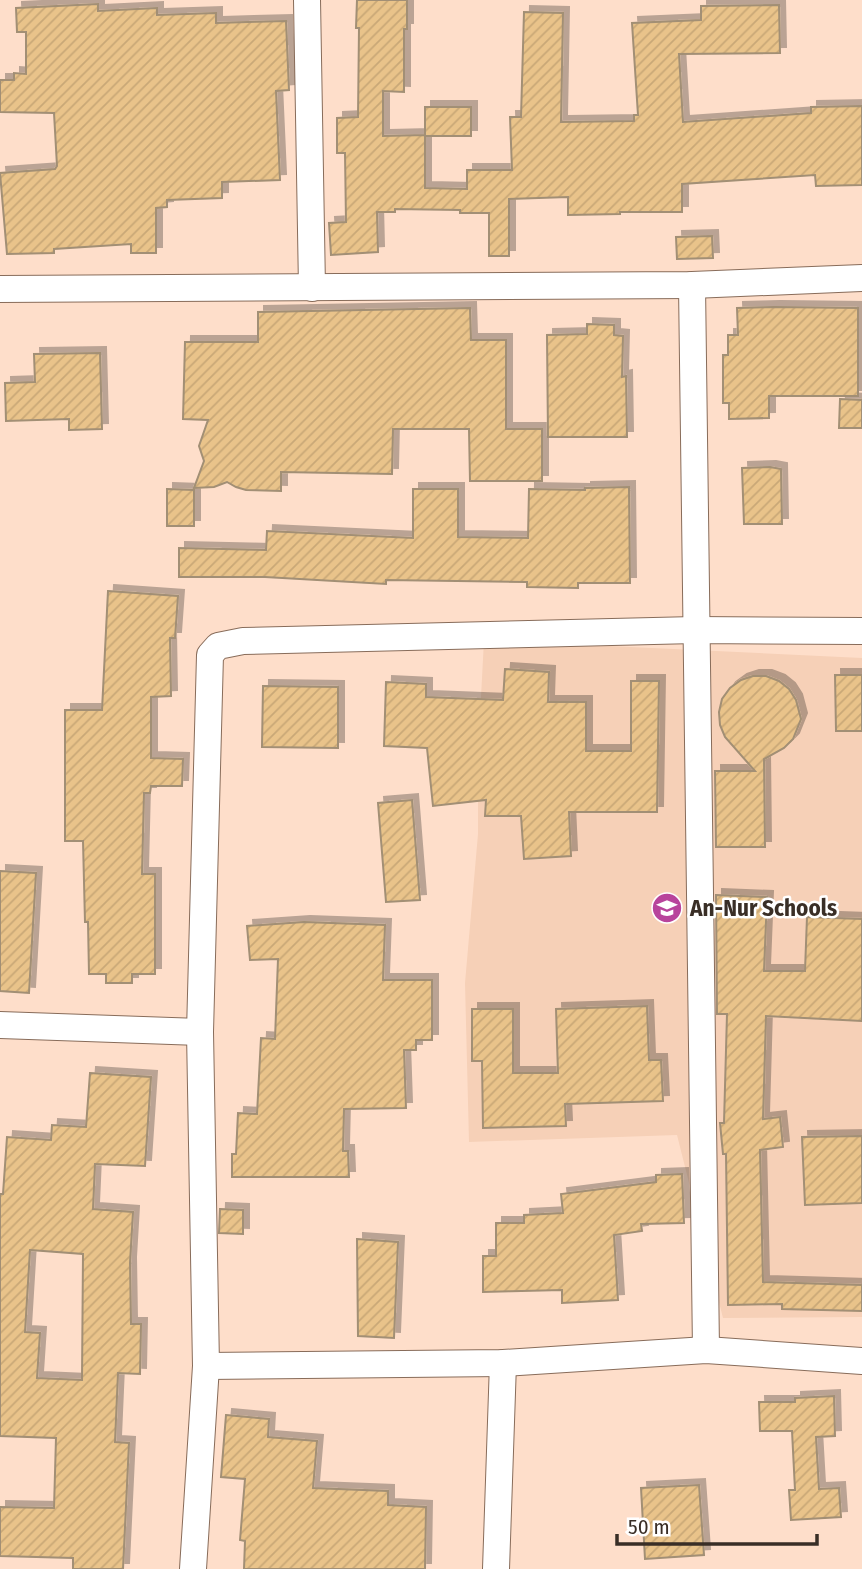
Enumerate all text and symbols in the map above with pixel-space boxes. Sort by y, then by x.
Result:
school or university icon: An-Nur Schools [650,891,684,925]
place label: An-Nur Schools [689,894,837,922]
scale bar [617,1502,816,1546]
text: 50 m [628,1514,670,1540]

